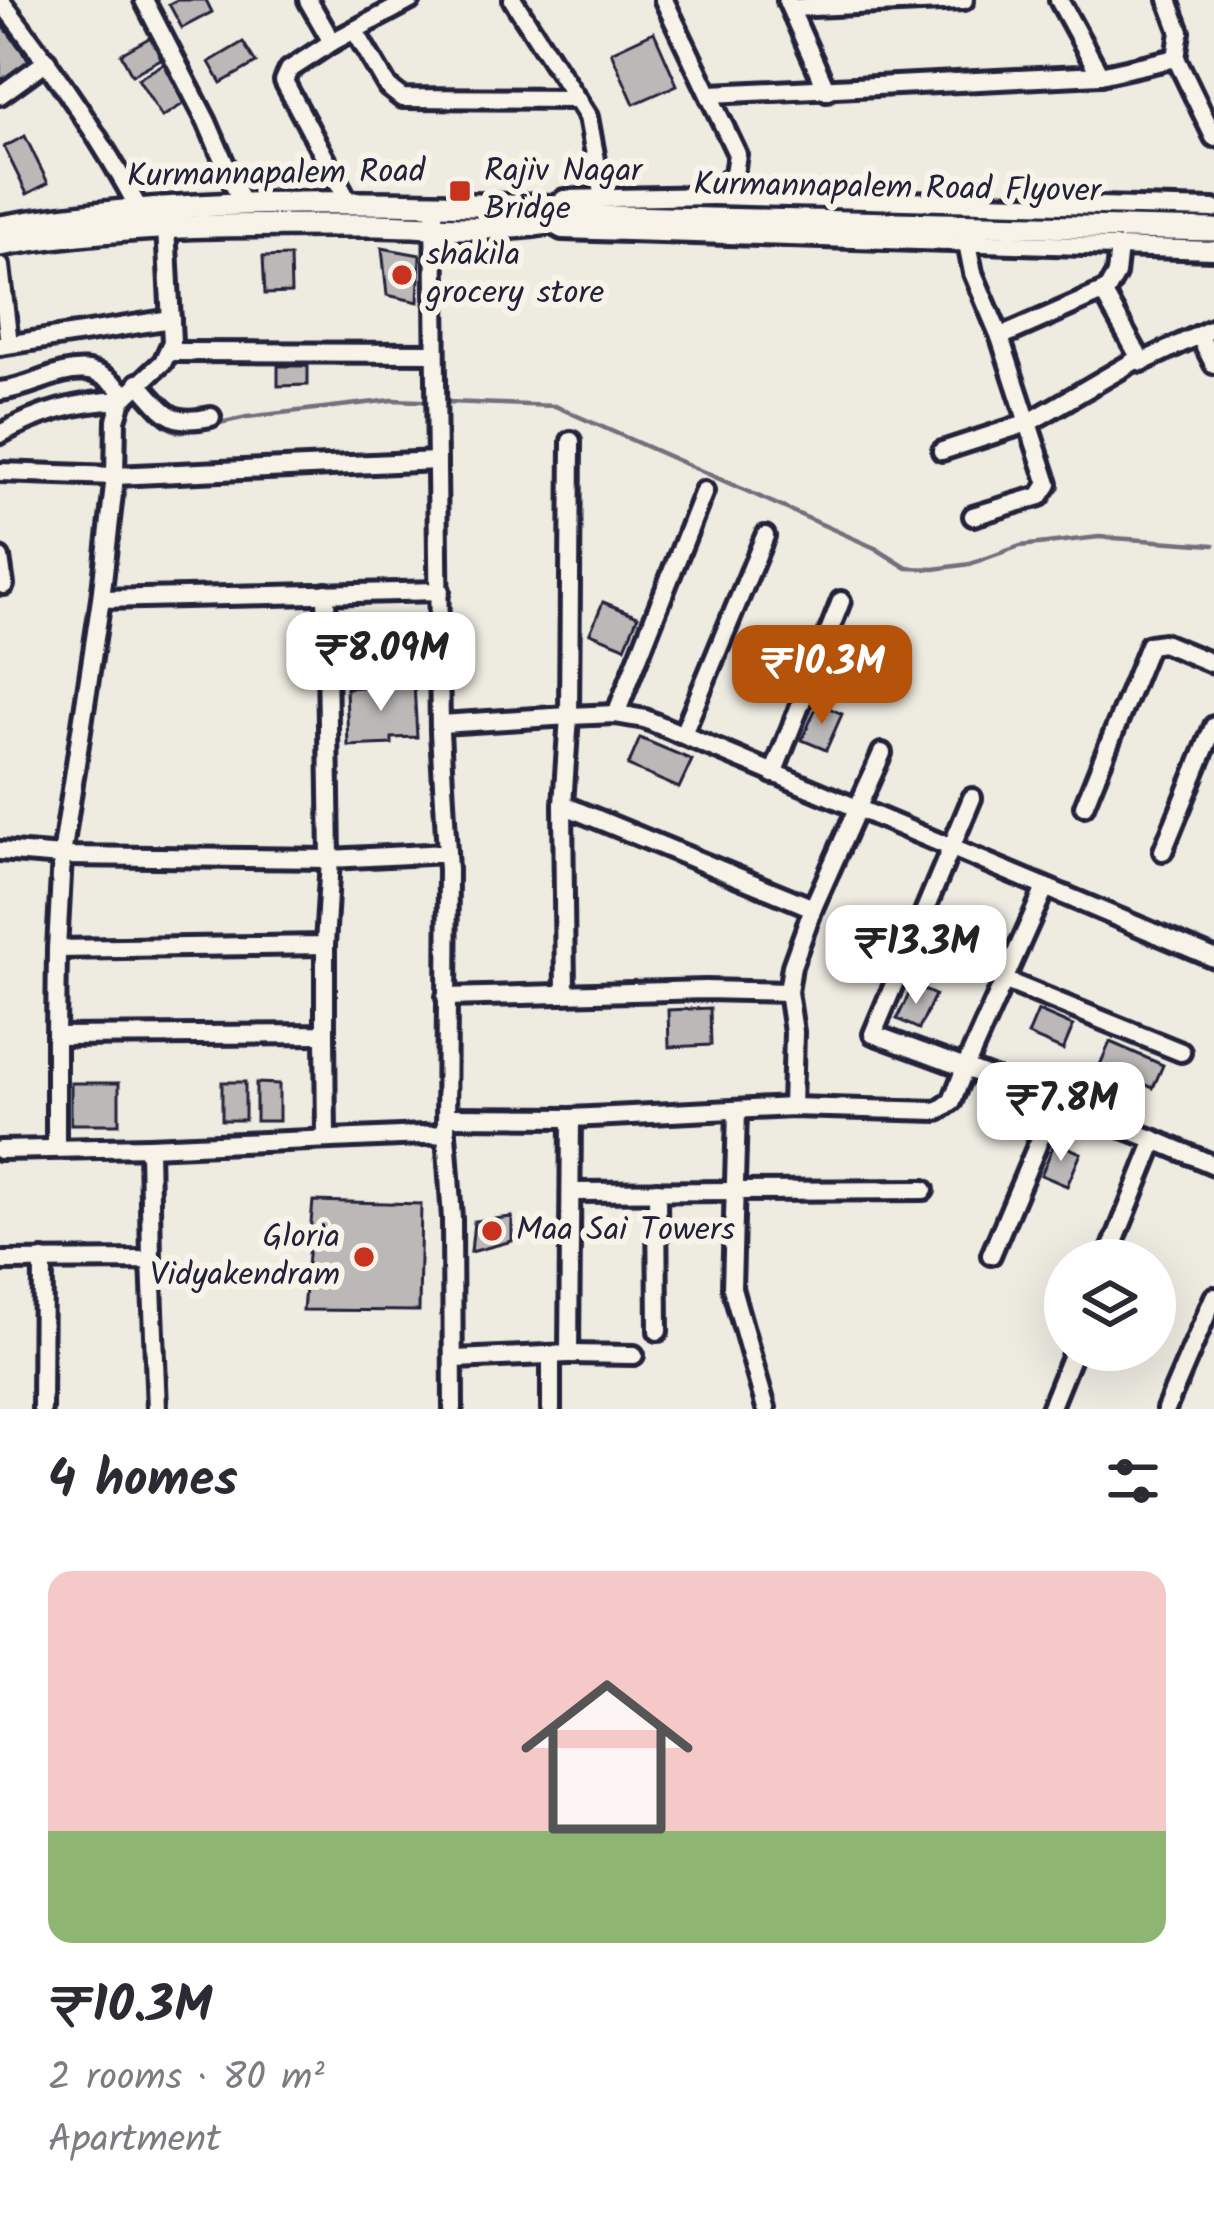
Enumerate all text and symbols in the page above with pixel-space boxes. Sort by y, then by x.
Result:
street label: Kurmannapalem Road [126,146,427,204]
place label: Rajiv Nagar Bridge [484,146,644,237]
street label: Kurmannapalem Road Flyover [693,159,1103,219]
marker: Rajiv Nagar Bridge [447,178,473,204]
place label: shakila grocery store [425,230,604,321]
marker: shakila grocery store [389,262,415,288]
pin: ₹8.09M [283,612,479,714]
text: ₹8.09M [313,620,449,682]
pin: ₹10.3M [724,625,920,727]
text: ₹10.3M [759,633,885,695]
pin: ₹13.3M [818,905,1014,1007]
text: ₹13.3M [852,913,980,975]
pin: ₹7.8M [977,1062,1145,1164]
text: ₹7.8M [1004,1070,1118,1132]
place label: Maa Sai Towers [516,1205,735,1258]
place label: Gloria Vidyakendram [150,1212,340,1303]
marker: Maa Sai Towers [479,1218,505,1244]
map controls [1044,1239,1176,1371]
button: layers [1044,1239,1176,1371]
marker: Gloria Vidyakendram [351,1244,377,1270]
text: 4 homes [48,1441,238,1522]
icon: filters [1100,1448,1166,1514]
icon: home [499,1649,715,1865]
text: ₹10.3M [48,1967,212,2048]
text: 2 rooms · 80 m² [48,2048,324,2110]
text: Apartment [48,2110,221,2172]

